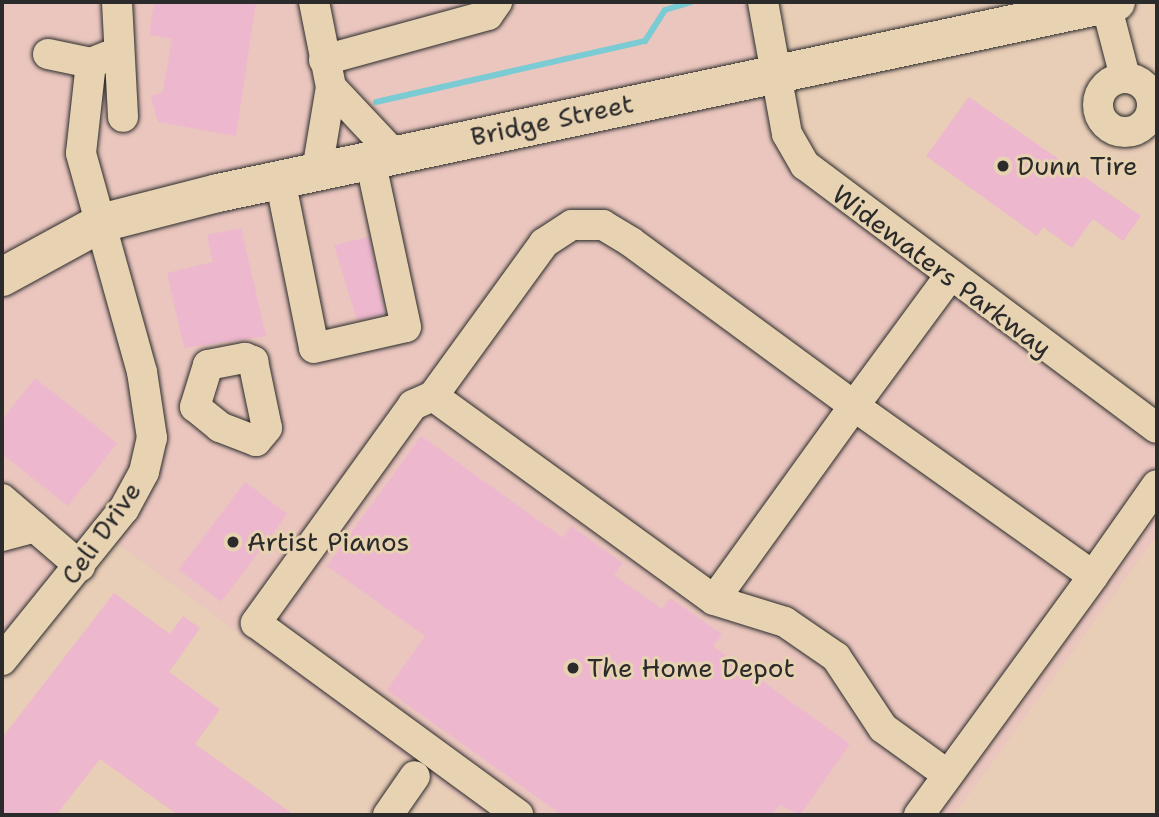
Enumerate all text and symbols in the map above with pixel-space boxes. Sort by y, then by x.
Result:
street label: Bridge Street [468,88,636,152]
place label: Dunn Tire [1017,150,1138,182]
marker: Dunn Tire [995,158,1011,174]
street label: Widewaters Parkway [826,178,1058,364]
street label: Celi Drive [54,476,148,590]
place label: Artist Pianos [247,526,409,558]
marker: Artist Pianos [225,534,241,550]
place label: The Home Depot [587,652,795,684]
marker: The Home Depot [565,660,581,676]

